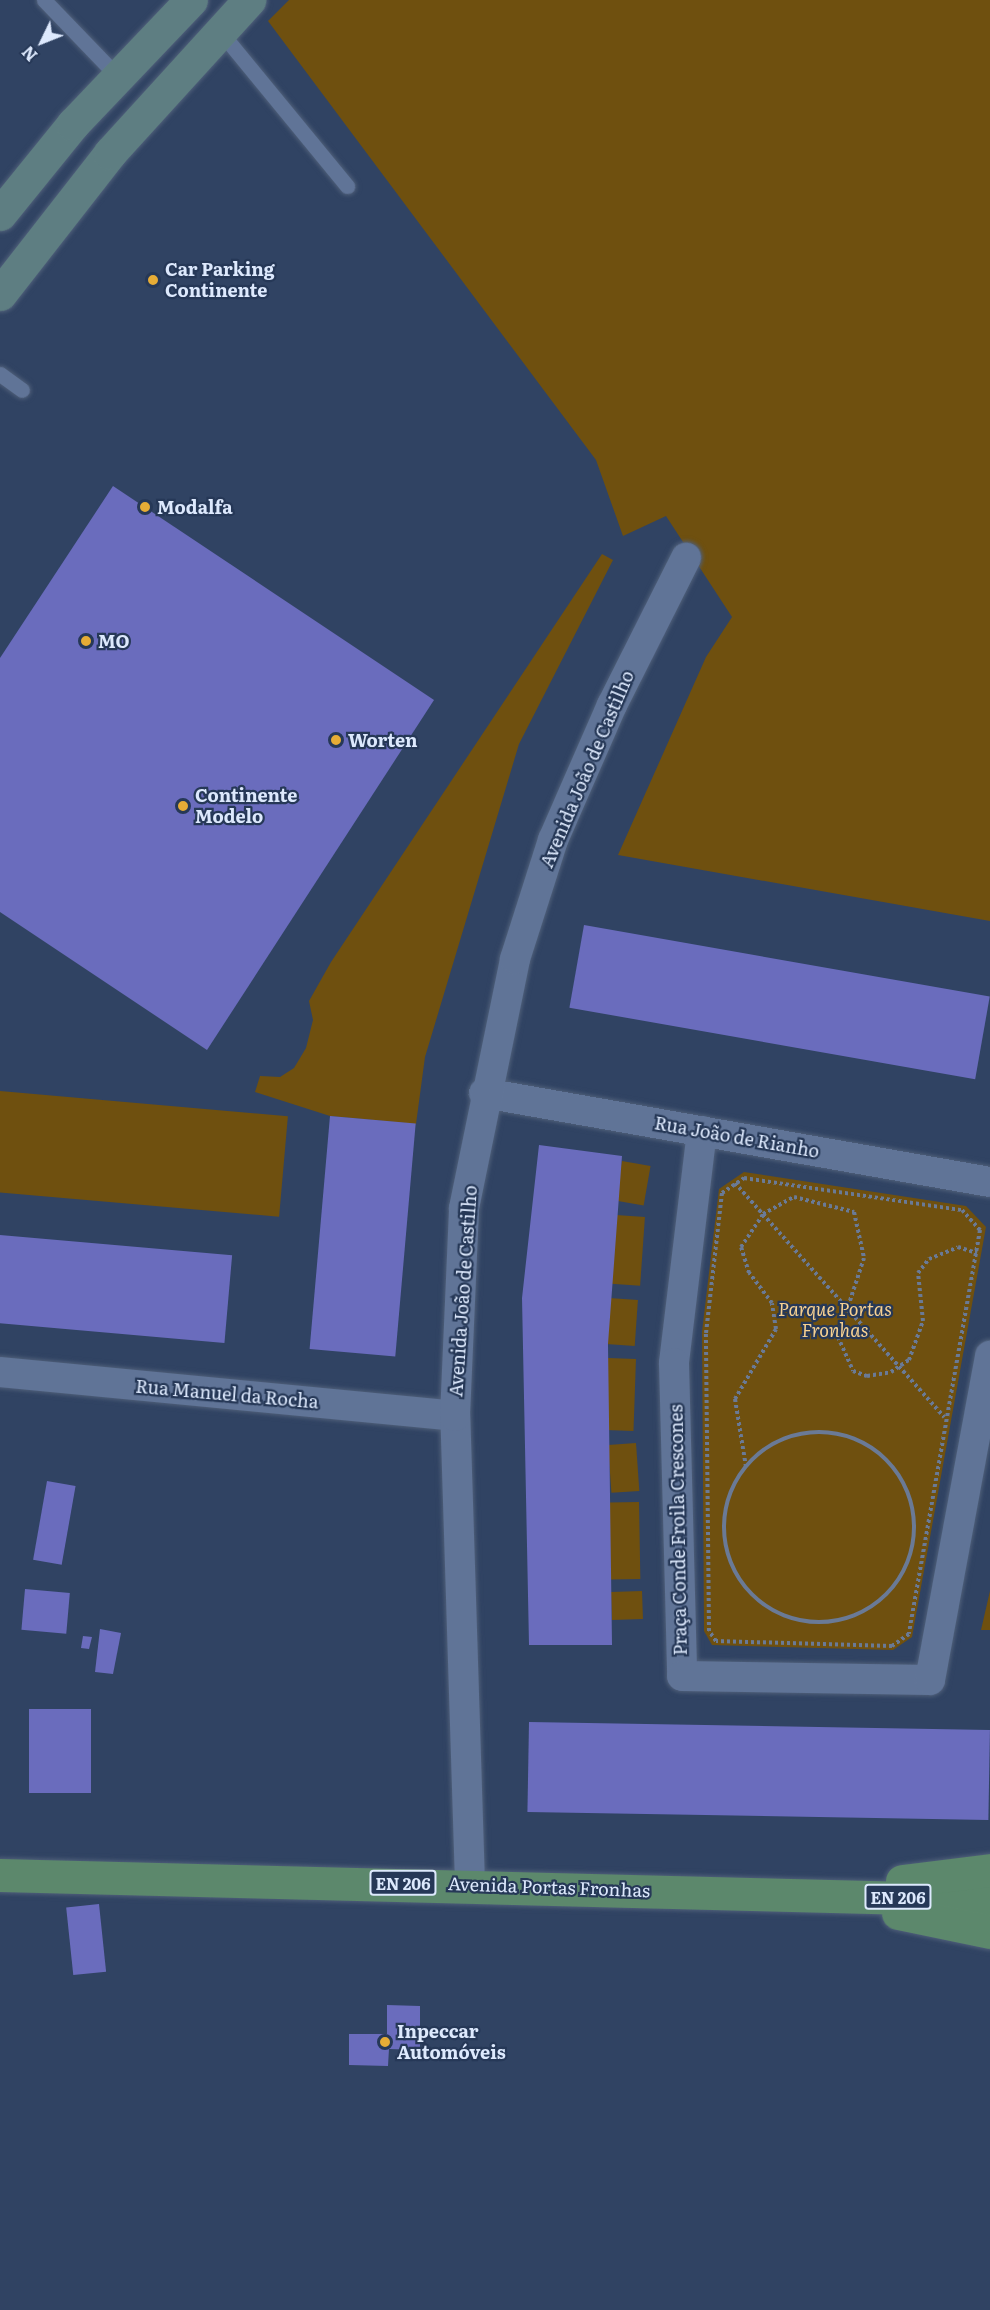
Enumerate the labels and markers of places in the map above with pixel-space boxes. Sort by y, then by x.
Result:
place label: Car Parking Continente [165,259,275,302]
marker: Car Parking Continente [146,273,160,287]
place label: Modalfa [157,496,233,518]
marker: Modalfa [138,500,152,514]
place label: MO [98,630,129,652]
marker: MO [79,634,93,648]
place label: Worten [348,729,418,751]
marker: Worten [329,733,343,747]
place label: Continente Modelo [195,785,297,828]
marker: Continente Modelo [176,799,190,813]
place label: Inpeccar Automóveis [397,2021,506,2064]
marker: Inpeccar Automóveis [378,2035,392,2049]

